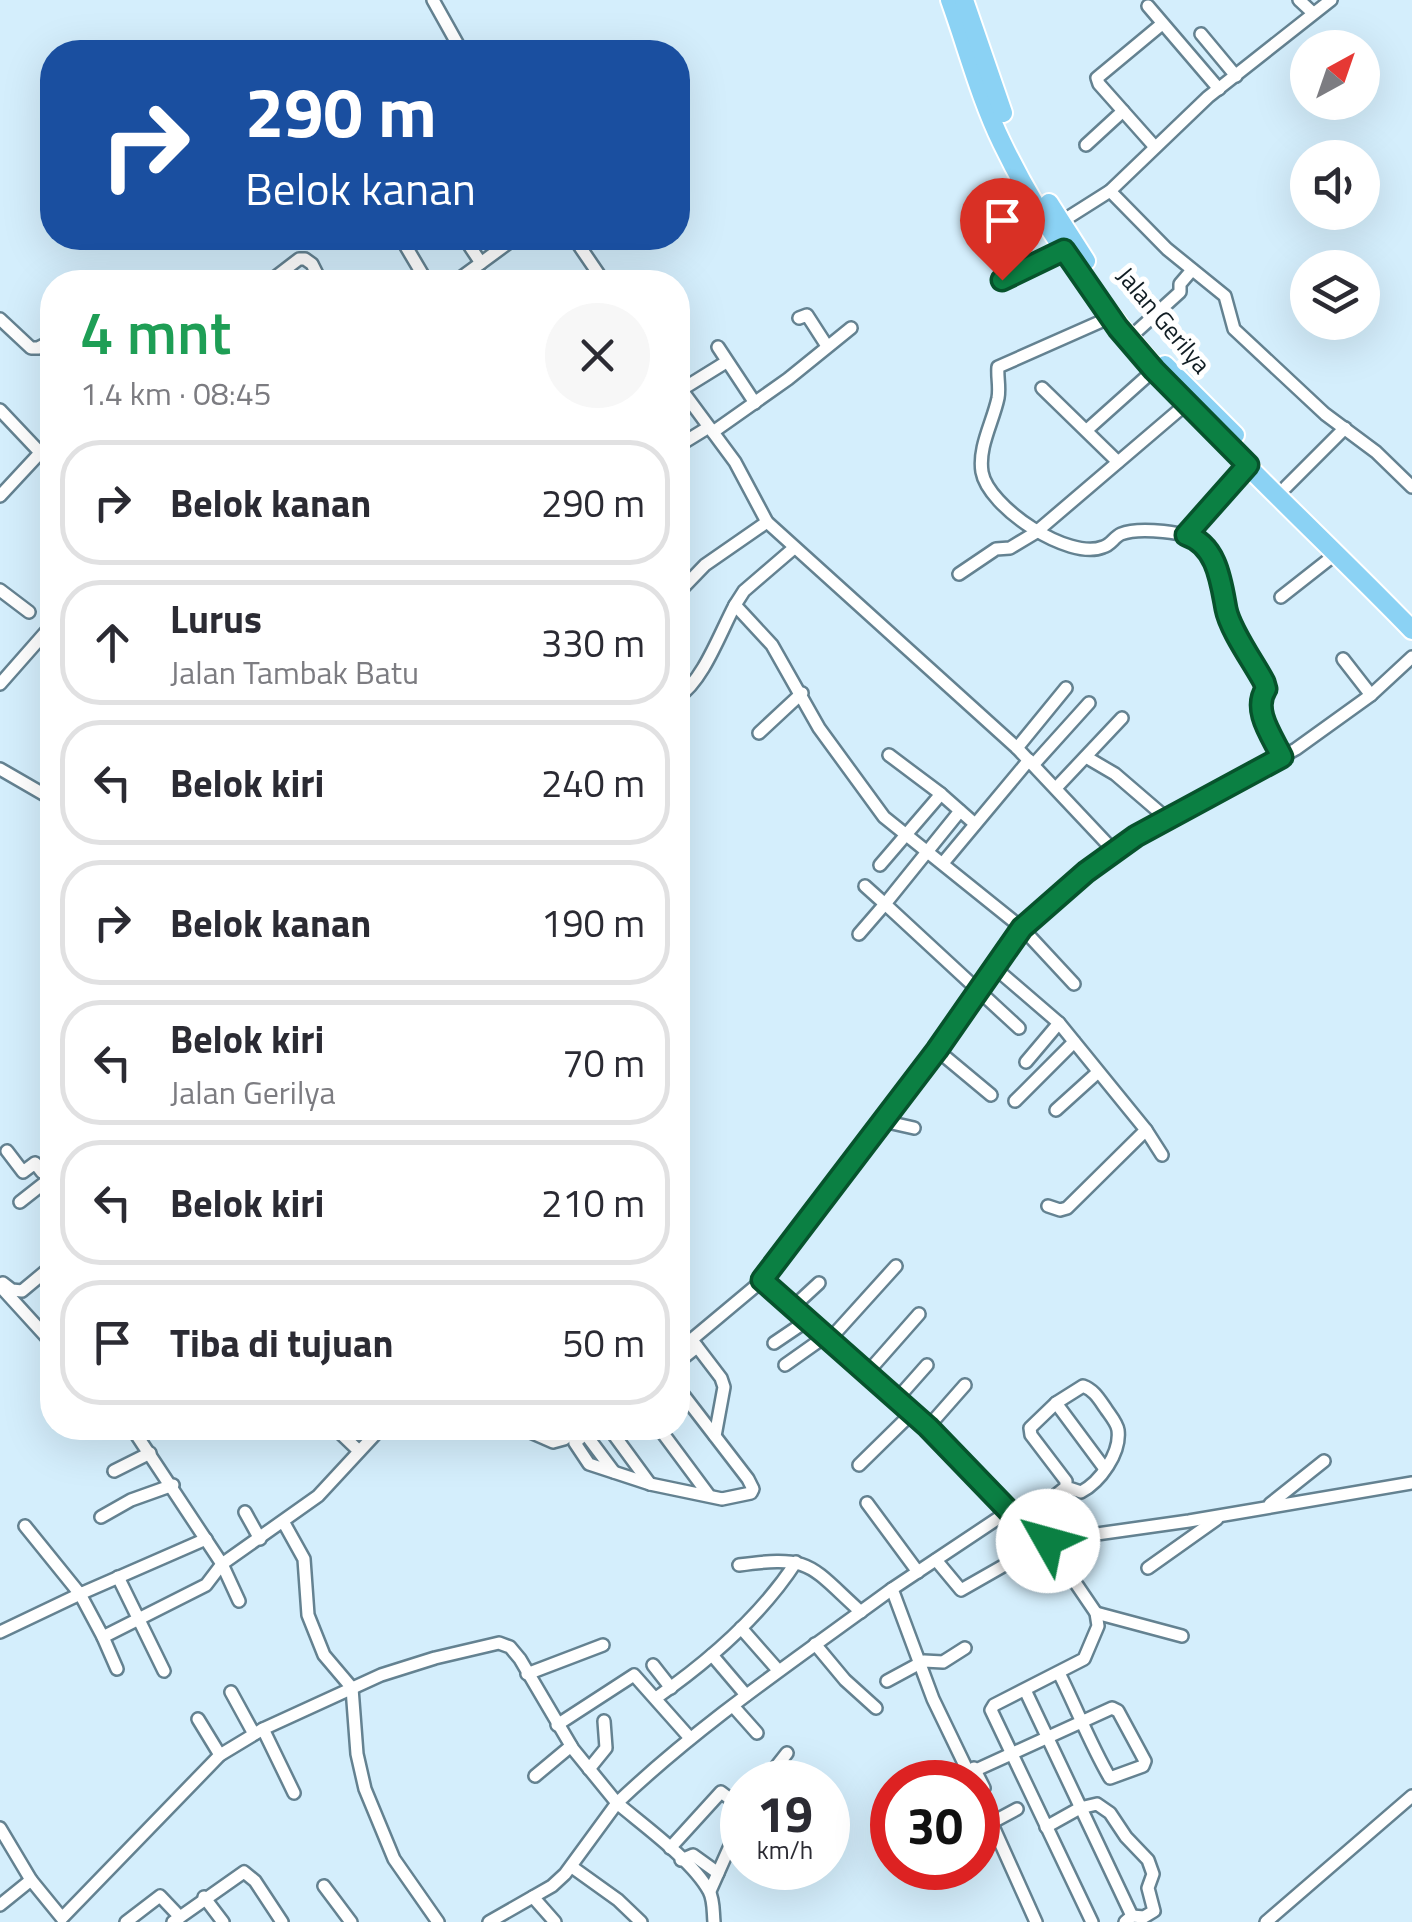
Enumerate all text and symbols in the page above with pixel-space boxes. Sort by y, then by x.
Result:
north arrow [1290,30,1380,120]
map controls [1290,30,1380,340]
text: 290 m [245,58,437,164]
icon: right [80,80,210,210]
button: sound [1290,140,1380,230]
text: Belok kanan [245,154,476,222]
pin [960,178,1045,281]
icon: arrive [975,193,1030,248]
button: layers [1290,250,1380,340]
street label: Jalan Gerilya [1108,258,1220,382]
text: 4 mnt [80,286,231,377]
button: close [545,303,650,408]
text: 1.4 km · 08:45 [80,369,272,417]
text: Belok kanan [170,474,371,532]
text: 290 m [541,474,645,532]
icon: right [85,475,140,530]
text: Lurus [170,590,262,648]
text: 330 m [541,614,645,672]
icon: ahead [85,615,140,670]
text: Jalan Tambak Batu [170,648,419,696]
text: Belok kiri [170,754,324,812]
text: 240 m [541,754,645,812]
icon: left [85,755,140,810]
text: Belok kanan [170,894,371,952]
text: 190 m [541,894,645,952]
icon: right [85,895,140,950]
text: Belok kiri [170,1010,324,1068]
text: 70 m [562,1034,645,1092]
icon: left [85,1035,140,1090]
text: Jalan Gerilya [170,1068,335,1116]
text: Belok kiri [170,1174,324,1232]
text: 210 m [541,1174,645,1232]
icon: left [85,1175,140,1230]
text: Tiba di tujuan [170,1314,393,1372]
text: 50 m [562,1314,645,1372]
icon: arrive [85,1315,140,1370]
position arrow [996,1489,1100,1593]
speed limit sign: 30 [870,1760,1000,1890]
text: 19 [757,1775,813,1851]
text: km/h [757,1831,813,1869]

